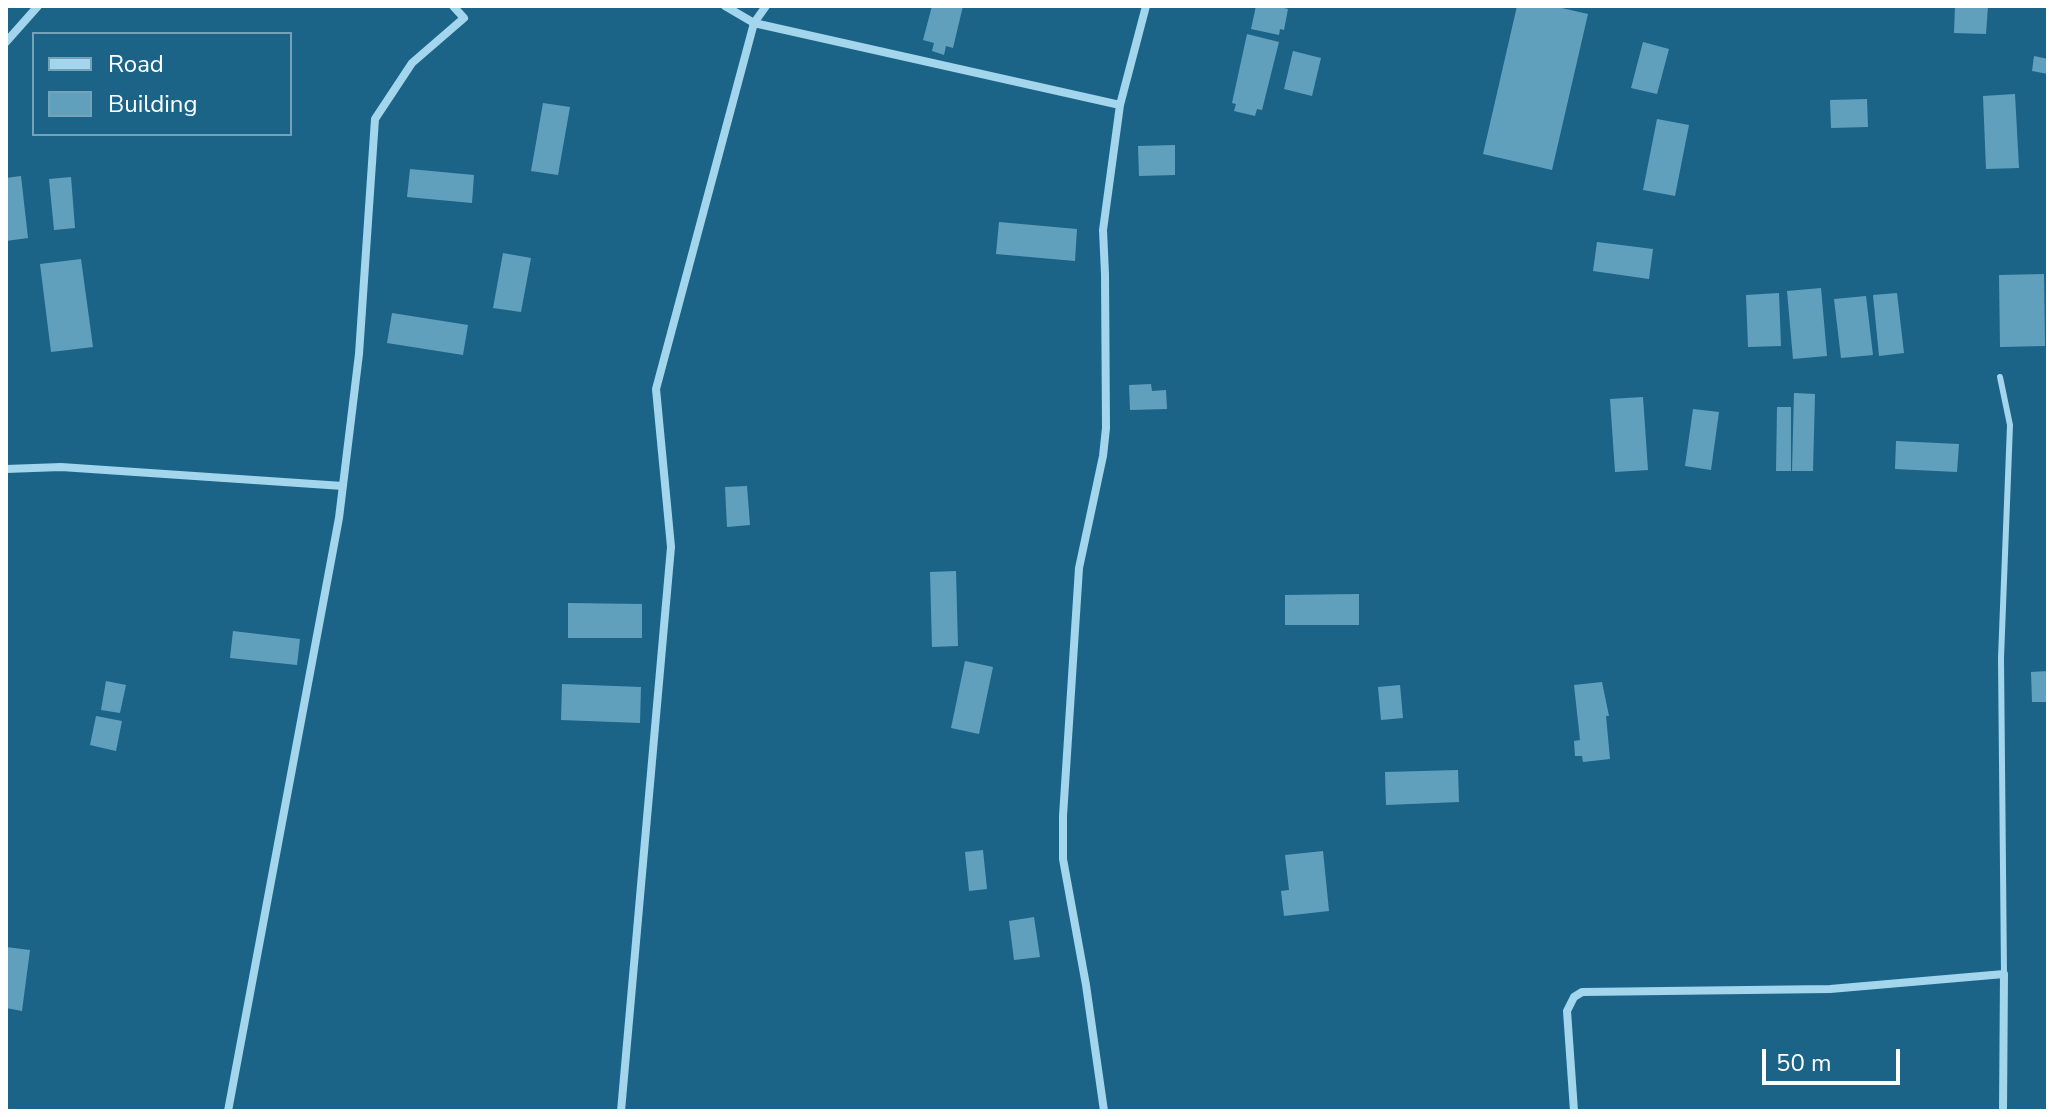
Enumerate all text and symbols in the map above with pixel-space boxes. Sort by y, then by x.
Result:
legend [32,32,292,136]
text: Road [108,48,164,80]
text: Building [108,88,198,120]
scale bar [1766,1033,1904,1083]
text: 50 m [1776,1047,1832,1079]

